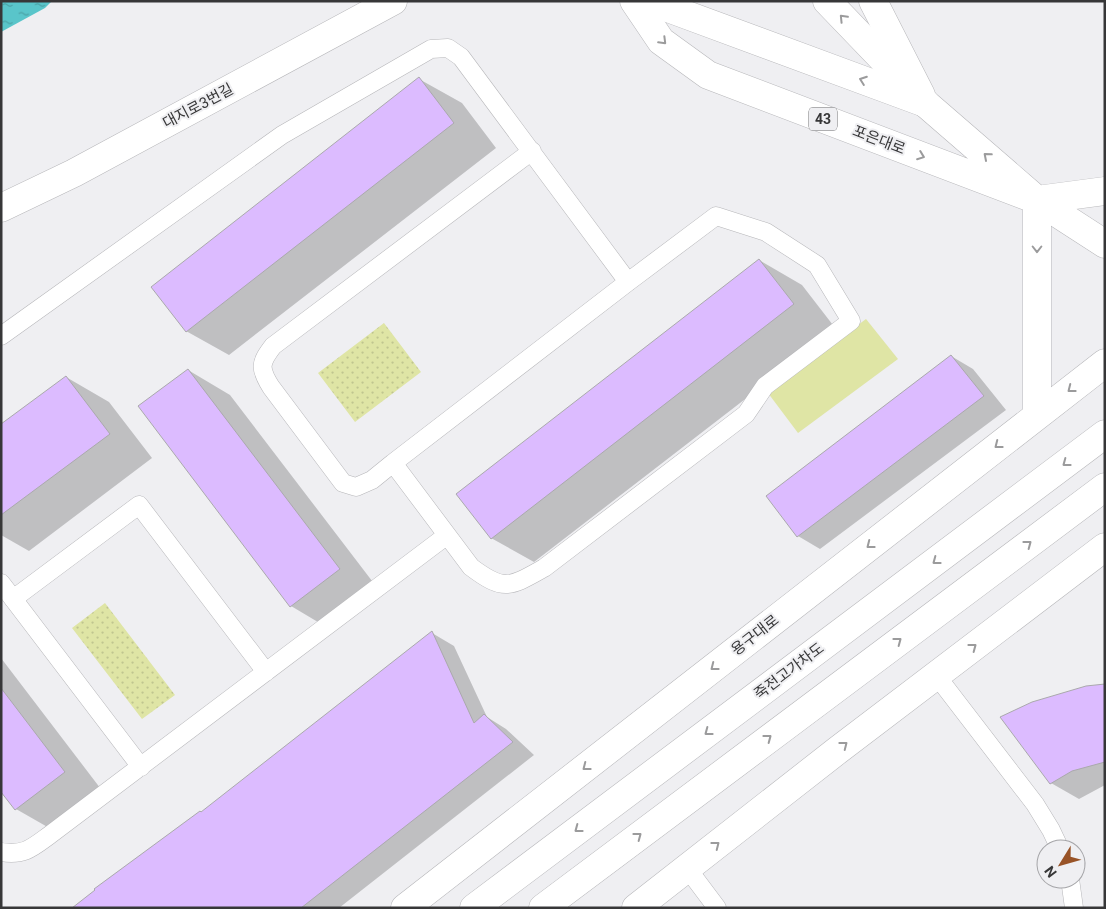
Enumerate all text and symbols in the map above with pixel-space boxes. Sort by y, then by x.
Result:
one-way arrow [840,14,849,23]
one-way arrow [657,35,666,44]
one-way arrow [859,76,868,86]
street label: 대지로3번길 [160,80,236,132]
road number: 43 [809,108,837,130]
street label: 포은대로 [850,122,908,158]
one-way arrow [916,150,925,160]
one-way arrow [984,153,993,162]
one-way arrow [1032,245,1042,253]
one-way arrow [1067,383,1077,392]
one-way arrow [995,440,1004,448]
one-way arrow [1062,457,1072,466]
one-way arrow [867,540,876,548]
one-way arrow [1022,541,1031,549]
one-way arrow [933,555,942,563]
street label: 용구대로 [728,611,782,659]
one-way arrow [892,638,901,646]
street label: 죽전고가차도 [751,639,827,703]
one-way arrow [967,644,977,653]
one-way arrow [711,661,720,669]
one-way arrow [705,726,714,734]
one-way arrow [762,736,771,744]
one-way arrow [838,743,847,751]
one-way arrow [583,761,592,769]
one-way arrow [575,824,584,832]
one-way arrow [632,834,641,842]
north arrow [1036,839,1086,889]
one-way arrow [710,842,719,851]
text: N [1041,863,1060,881]

